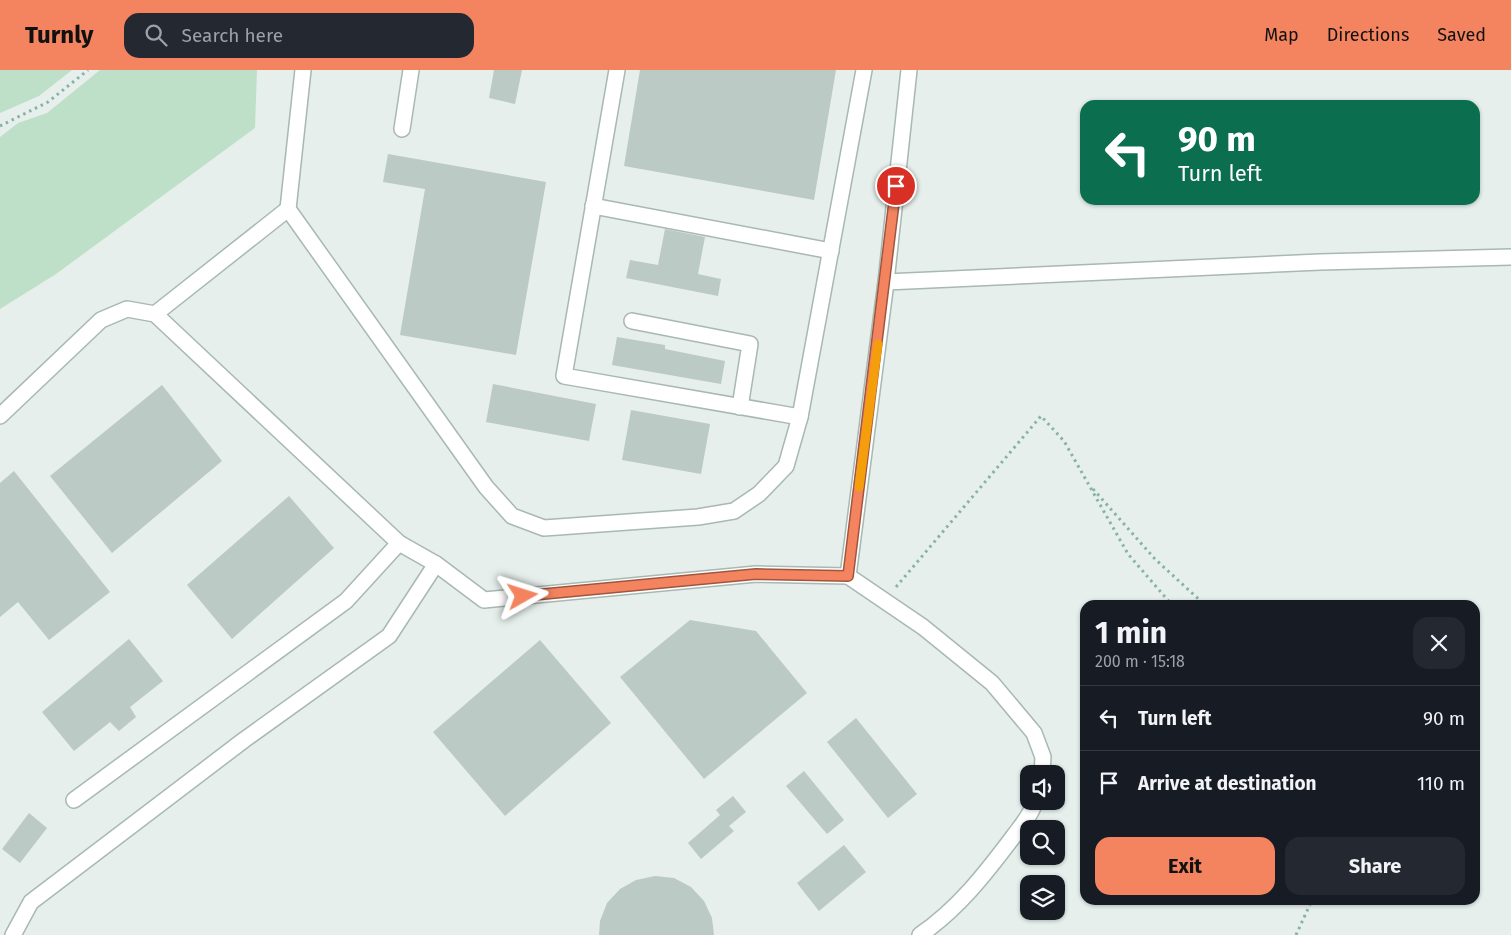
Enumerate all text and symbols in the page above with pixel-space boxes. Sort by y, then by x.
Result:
search box [124,13,474,58]
text: Turnly [25,21,94,49]
icon: search [142,21,170,49]
text: Search here [182,24,283,47]
text: Map [1264,24,1299,46]
text: Directions [1327,24,1409,46]
text: Saved [1437,24,1486,46]
text: 90 m [1178,118,1256,160]
icon: left [1095,120,1160,185]
text: Turn left [1178,160,1262,187]
pin [875,165,917,207]
icon: arrive [882,172,910,200]
position arrow [496,569,548,621]
text: 1 min [1095,615,1167,651]
button: close [1413,617,1465,669]
text: 200 m · 15:18 [1095,652,1185,671]
icon: left [1095,704,1123,732]
text: Turn left [1138,707,1212,730]
text: 90 m [1423,707,1465,730]
map controls [1020,765,1065,920]
button: sound [1020,765,1065,810]
icon: arrive [1095,769,1123,797]
text: Arrive at destination [1138,772,1317,795]
text: 110 m [1417,772,1465,795]
button: search [1020,820,1065,865]
button: Exit [1095,837,1275,895]
button: Share [1285,837,1465,895]
button: layers [1020,875,1065,920]

